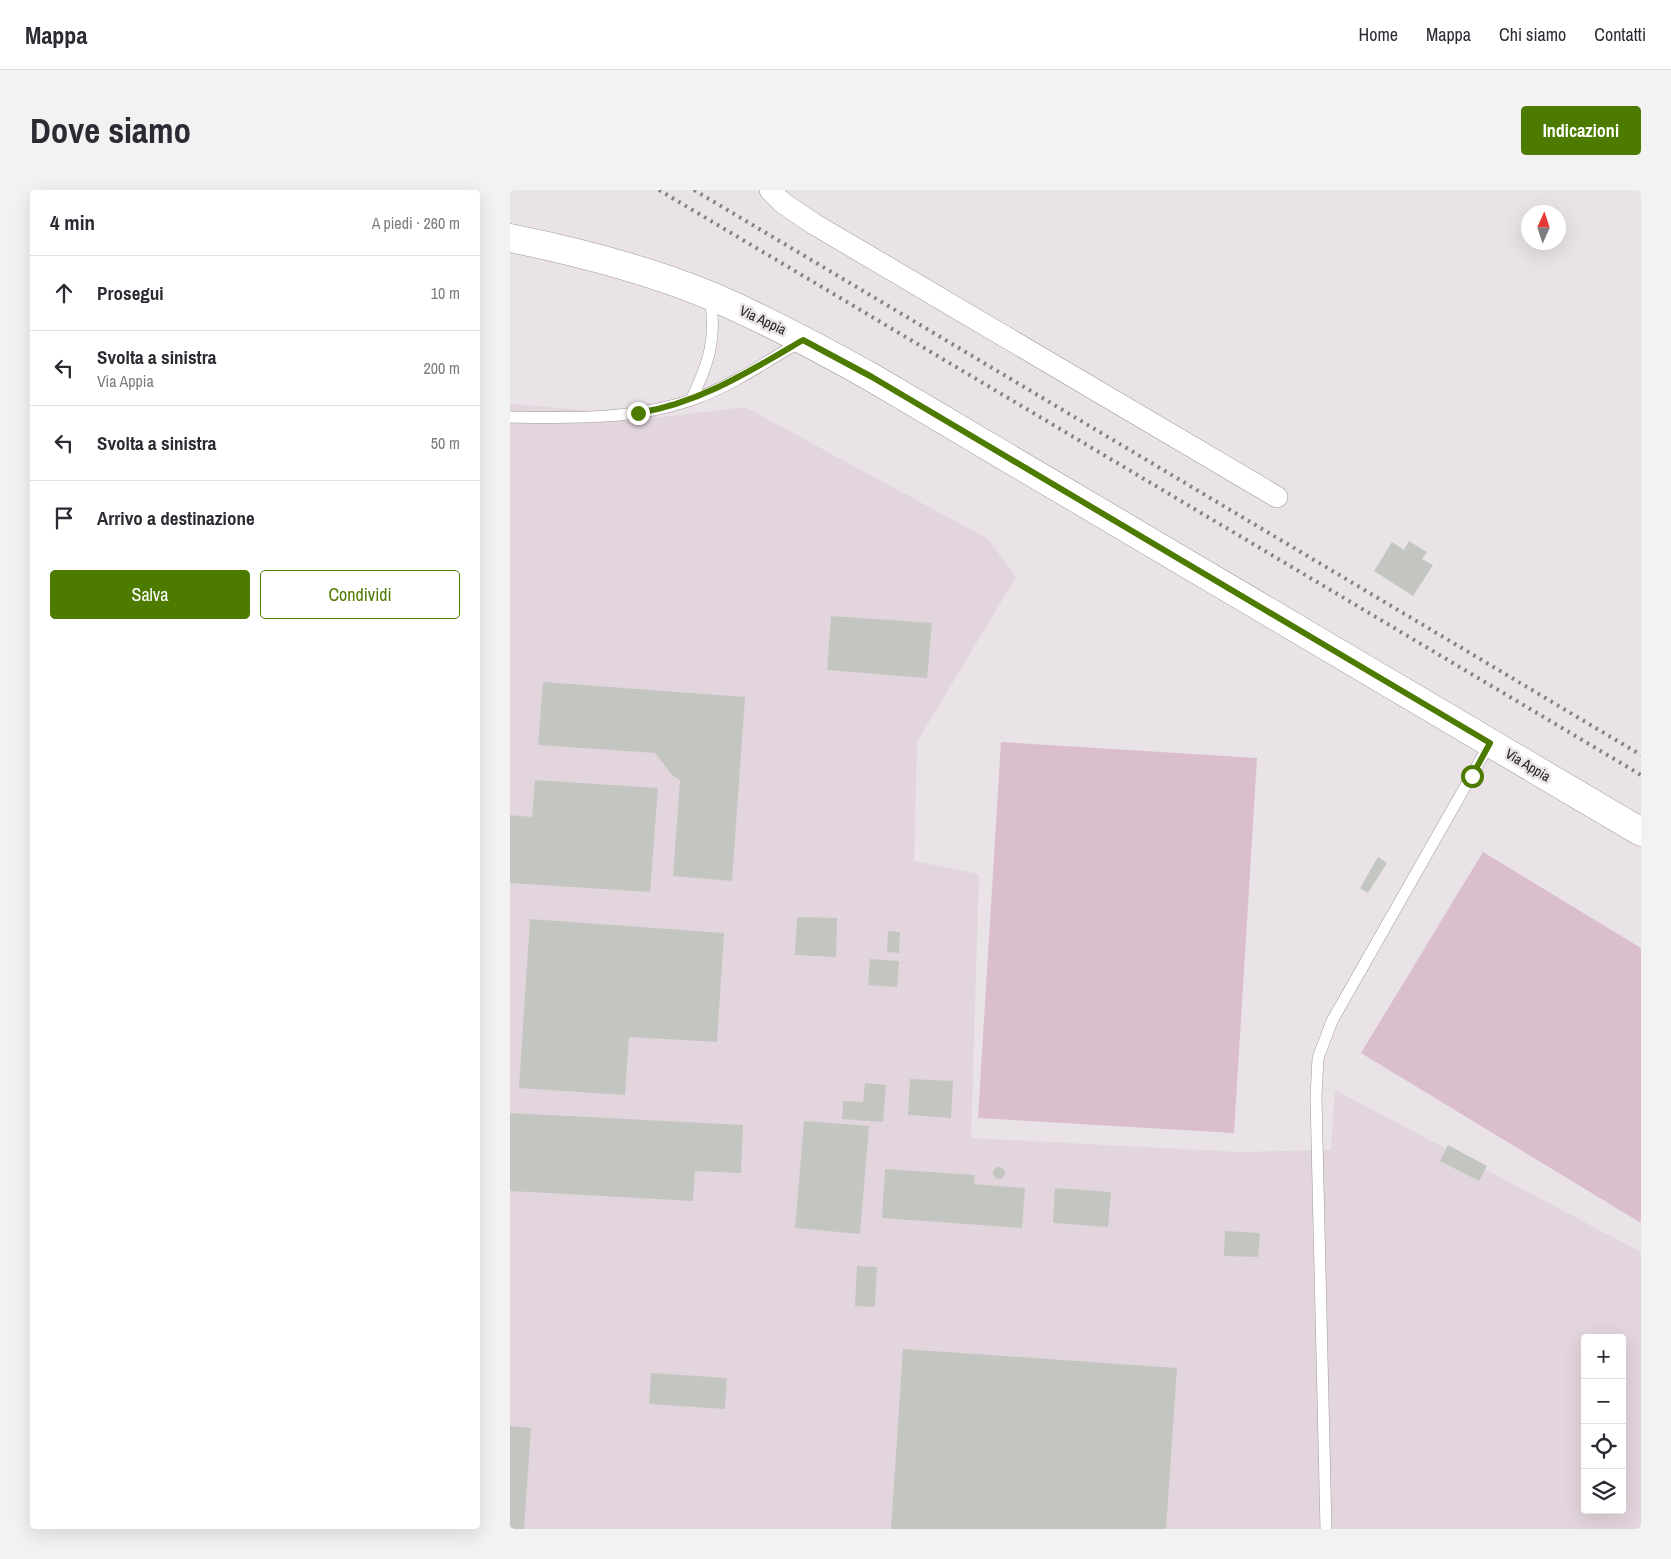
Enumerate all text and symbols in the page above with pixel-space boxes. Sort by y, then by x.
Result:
text: Mappa [25,19,87,51]
text: Home [1359,22,1398,47]
text: Mappa [1426,22,1471,47]
text: Chi siamo [1499,22,1566,47]
text: Contatti [1594,22,1646,47]
button: Indicazioni [1521,106,1641,155]
text: Dove siamo [30,107,191,154]
north arrow [1521,205,1566,250]
text: 4 min [50,208,95,237]
text: A piedi · 260 m [372,212,460,234]
icon: ahead [50,279,78,307]
text: Prosegui [97,280,164,306]
text: 10 m [431,282,460,304]
street label: Via Appia [737,301,790,339]
text: Svolta a sinistra [97,344,217,370]
icon: left [50,354,78,382]
text: 200 m [424,357,460,379]
text: Via Appia [97,370,154,392]
route end [627,402,650,425]
icon: left [50,429,78,457]
text: Svolta a sinistra [97,430,217,456]
text: 50 m [431,432,460,454]
icon: arrive [50,504,78,532]
text: Arrivo a destinazione [97,505,255,531]
button: Salva [50,570,250,619]
button: Condividi [260,570,460,619]
street label: Via Appia [1502,745,1554,786]
route start [1461,765,1484,788]
map controls [1581,1334,1626,1514]
button: + [1581,1334,1626,1379]
button: − [1581,1379,1626,1424]
button: locate [1581,1424,1626,1469]
button: layers [1581,1469,1626,1514]

